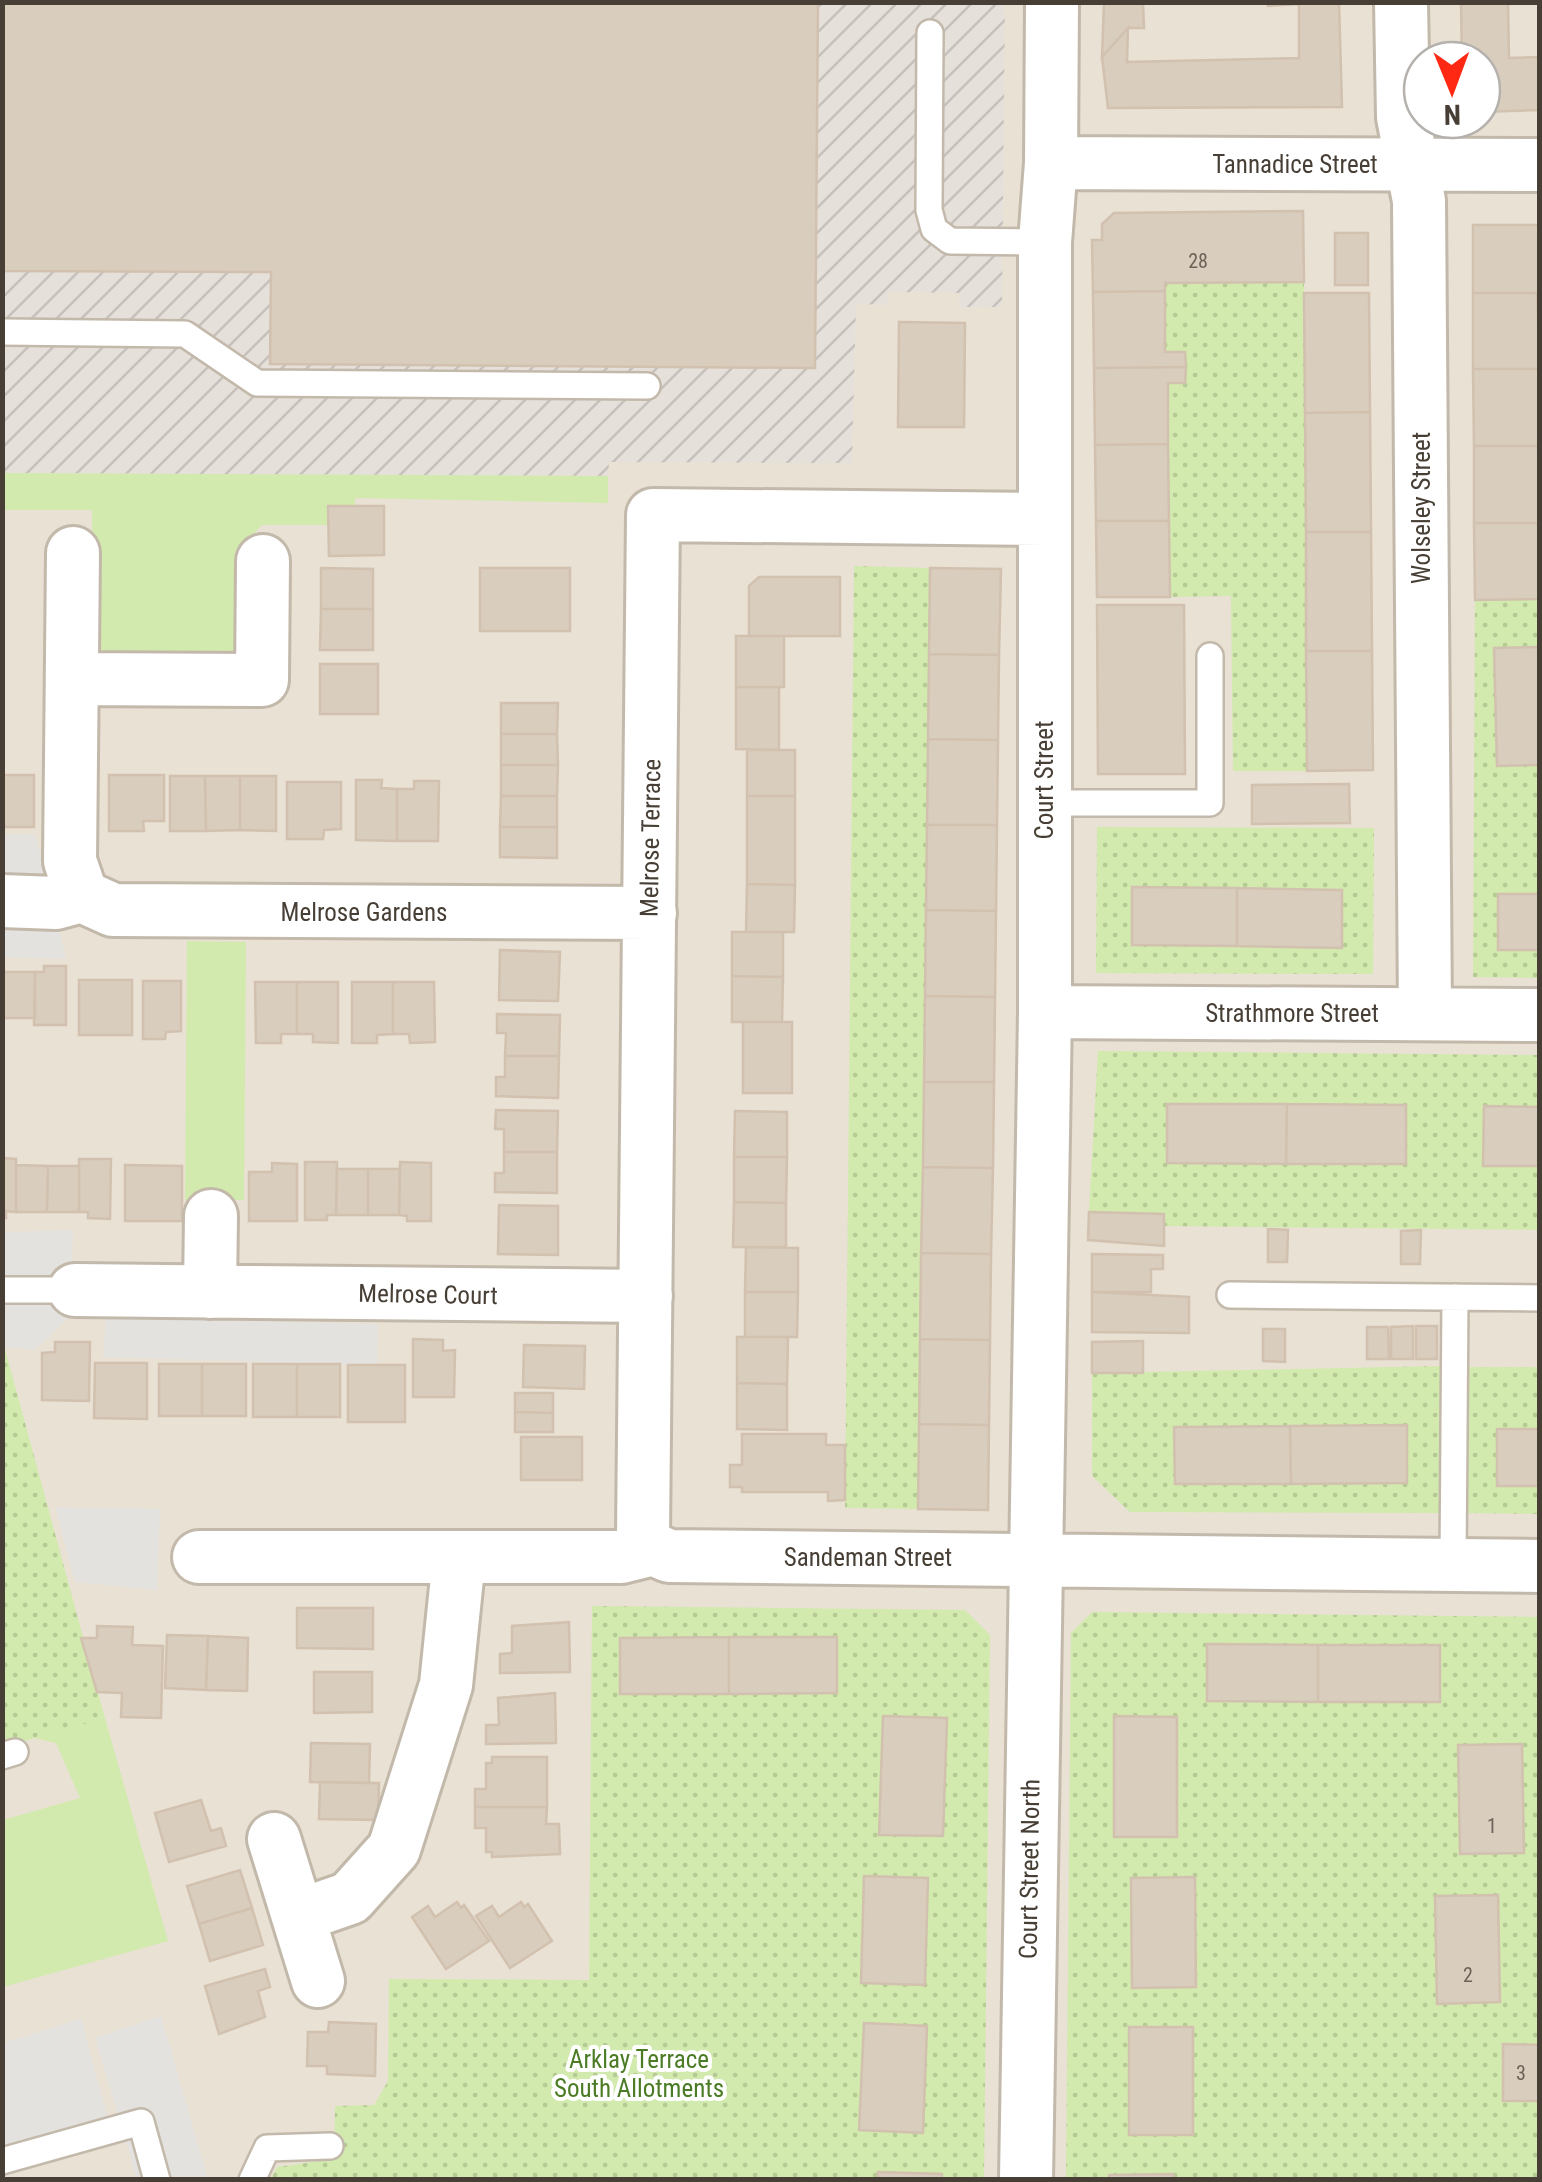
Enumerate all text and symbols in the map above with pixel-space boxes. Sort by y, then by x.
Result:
north arrow [1402,40,1502,140]
text: N [1444,98,1461,131]
street label: Tannadice Street [1212,150,1378,179]
house number: 28 [1188,249,1208,273]
street label: Wolseley Street [1407,432,1436,584]
street label: Court Street [1030,721,1059,839]
street label: Melrose Terrace [635,759,666,917]
street label: Melrose Gardens [281,898,447,927]
street label: Strathmore Street [1205,999,1379,1028]
street label: Melrose Court [358,1279,498,1310]
street label: Sandeman Street [784,1543,952,1572]
street label: Court Street North [1013,1779,1046,1959]
house number: 1 [1487,1814,1497,1838]
house number: 2 [1463,1963,1473,1987]
park label: Arklay Terrace South Allotments [554,2045,724,2103]
house number: 3 [1516,2061,1526,2085]

